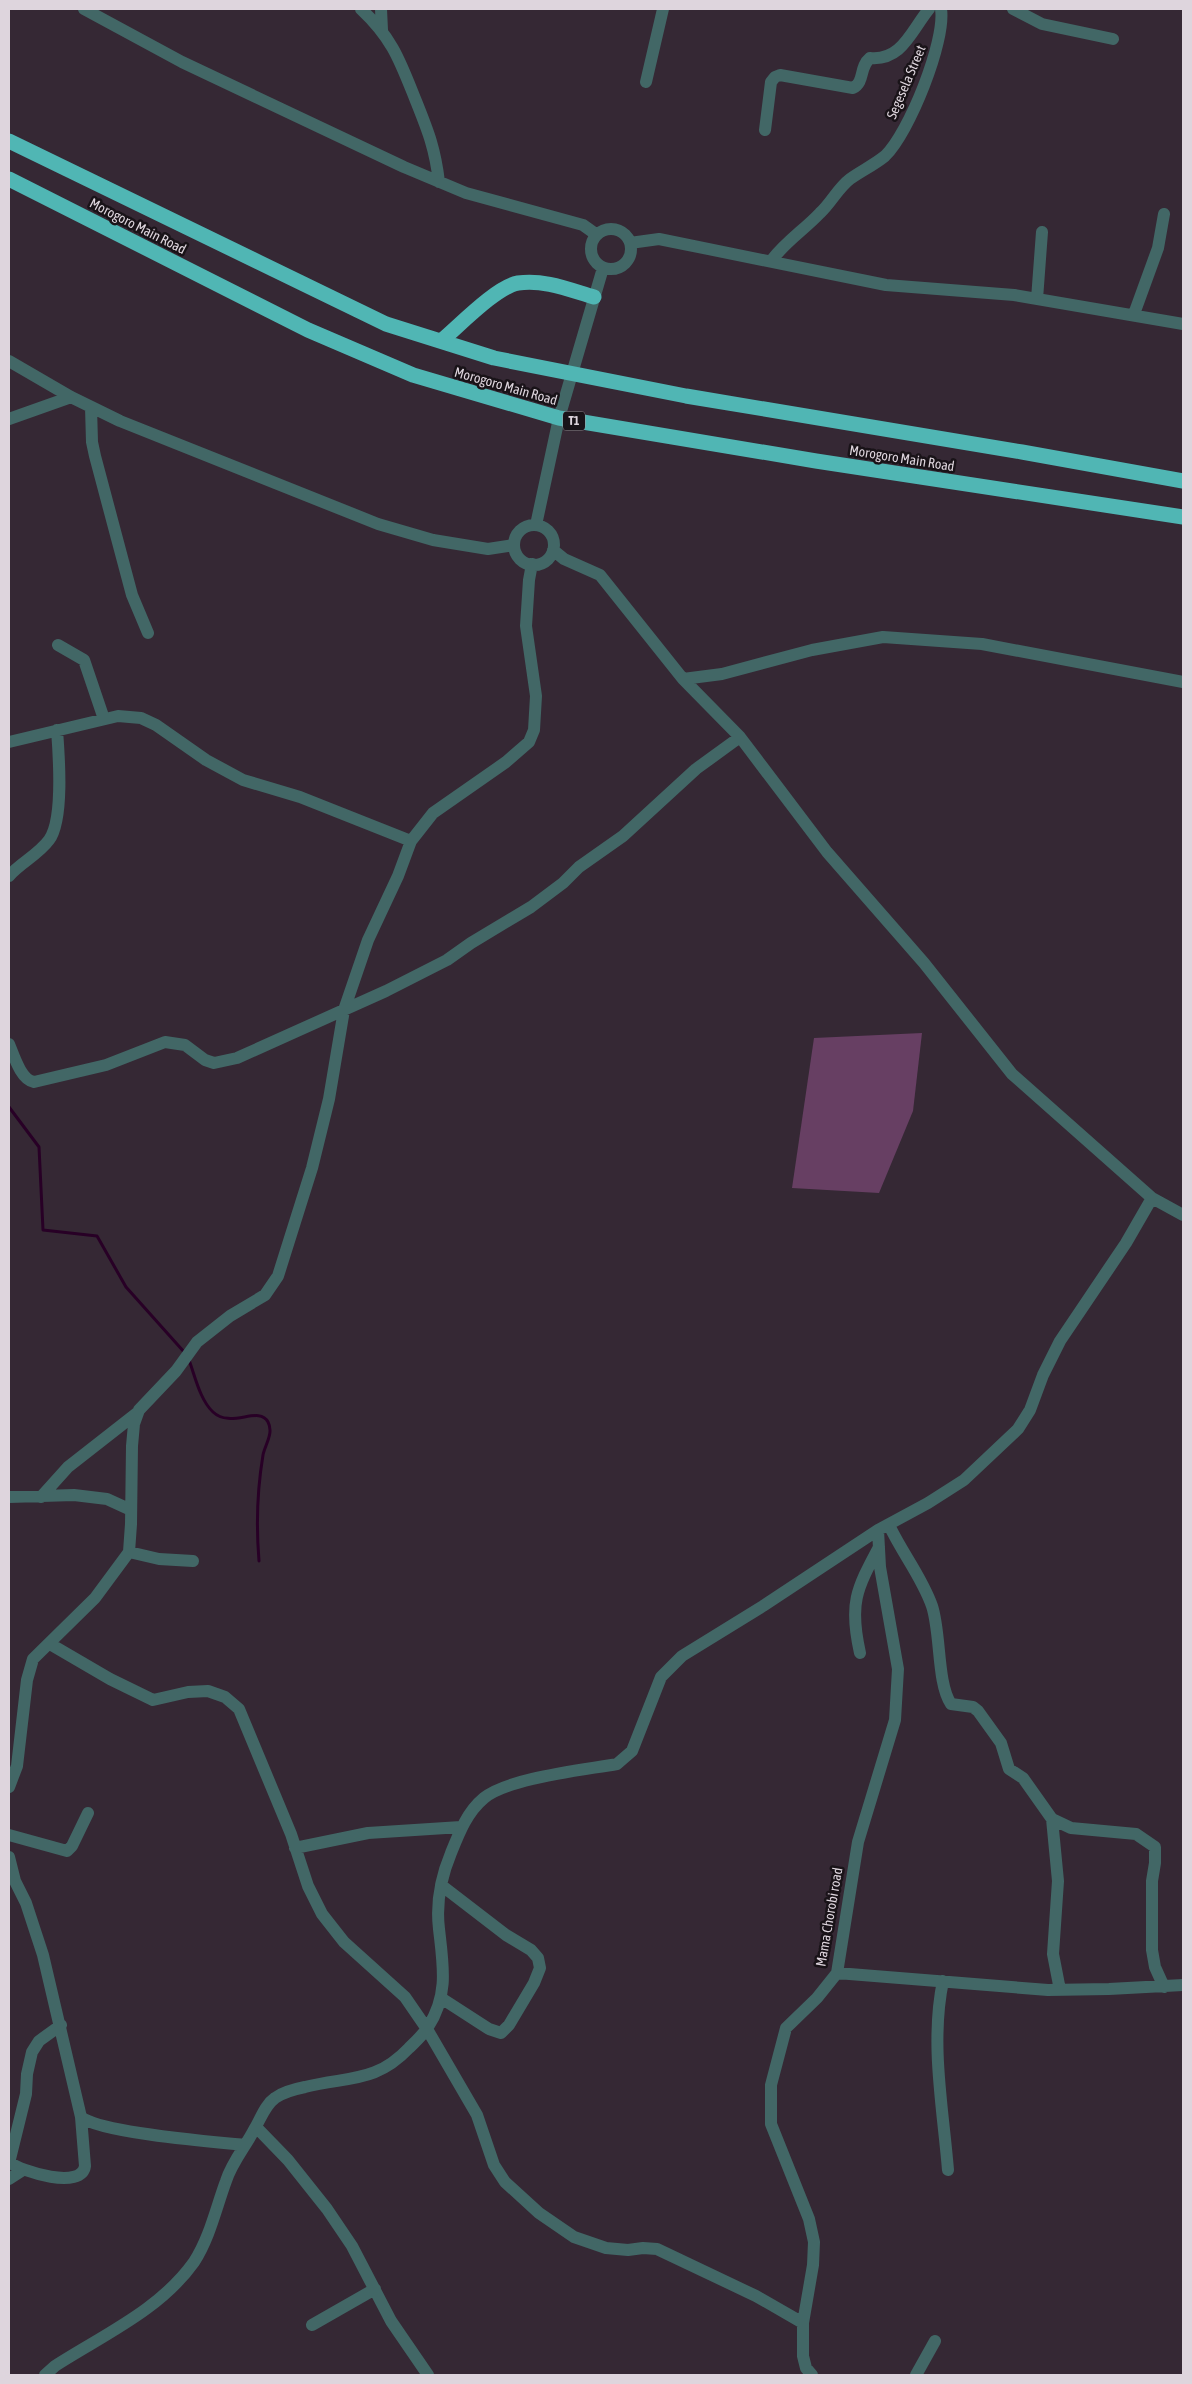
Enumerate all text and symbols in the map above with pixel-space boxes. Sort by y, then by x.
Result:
street label: Segesela Street [883,43,929,121]
street label: Morogoro Main Road [87,195,189,257]
street label: Morogoro Main Road [453,364,559,408]
road number: T1 [563,412,585,431]
street label: Morogoro Main Road [848,442,956,474]
street label: Mama Chorobi road [812,1866,846,1968]

